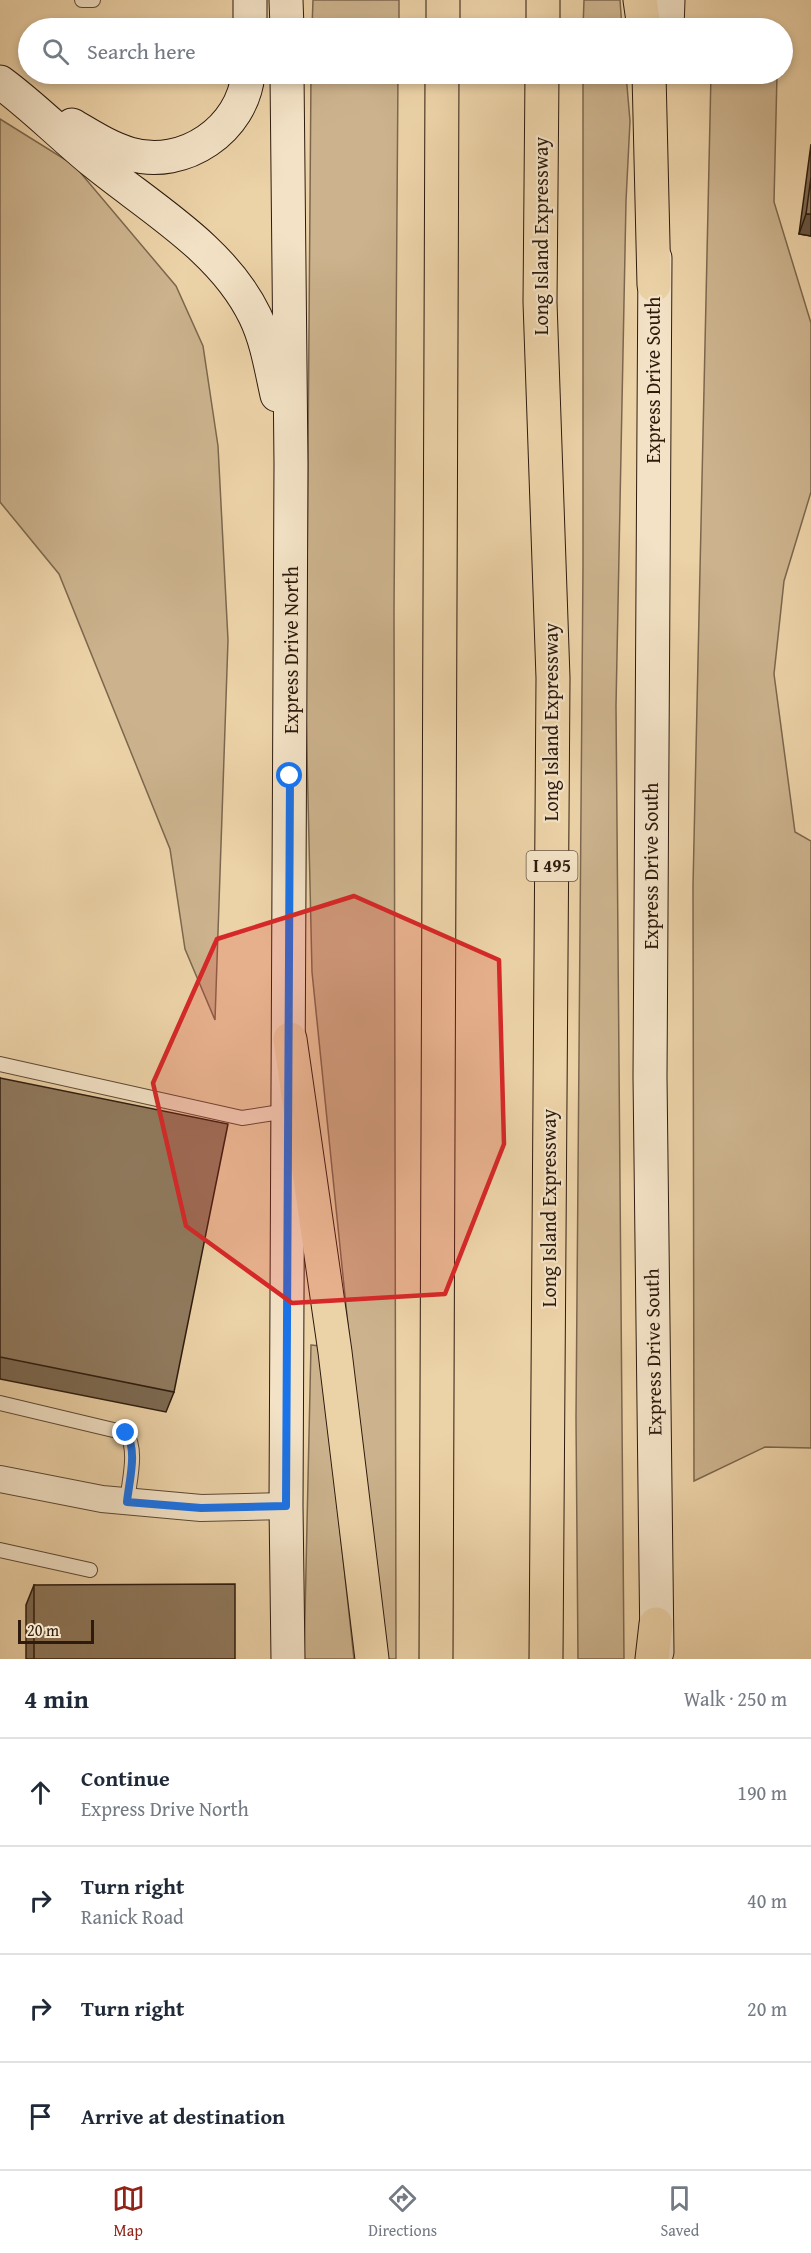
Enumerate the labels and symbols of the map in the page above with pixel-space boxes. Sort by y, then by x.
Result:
street label: Long Island Expressway [526,137,555,335]
street label: Express Drive South [638,296,667,464]
street label: Express Drive North [276,566,305,734]
street label: Long Island Expressway [536,623,565,821]
route start [276,762,302,788]
street label: Express Drive South [636,782,665,950]
road number: I 495 [526,851,578,881]
street label: Long Island Expressway [534,1109,563,1307]
street label: Express Drive South [637,1268,668,1436]
route end [112,1419,138,1445]
scale bar [18,1617,94,1644]

